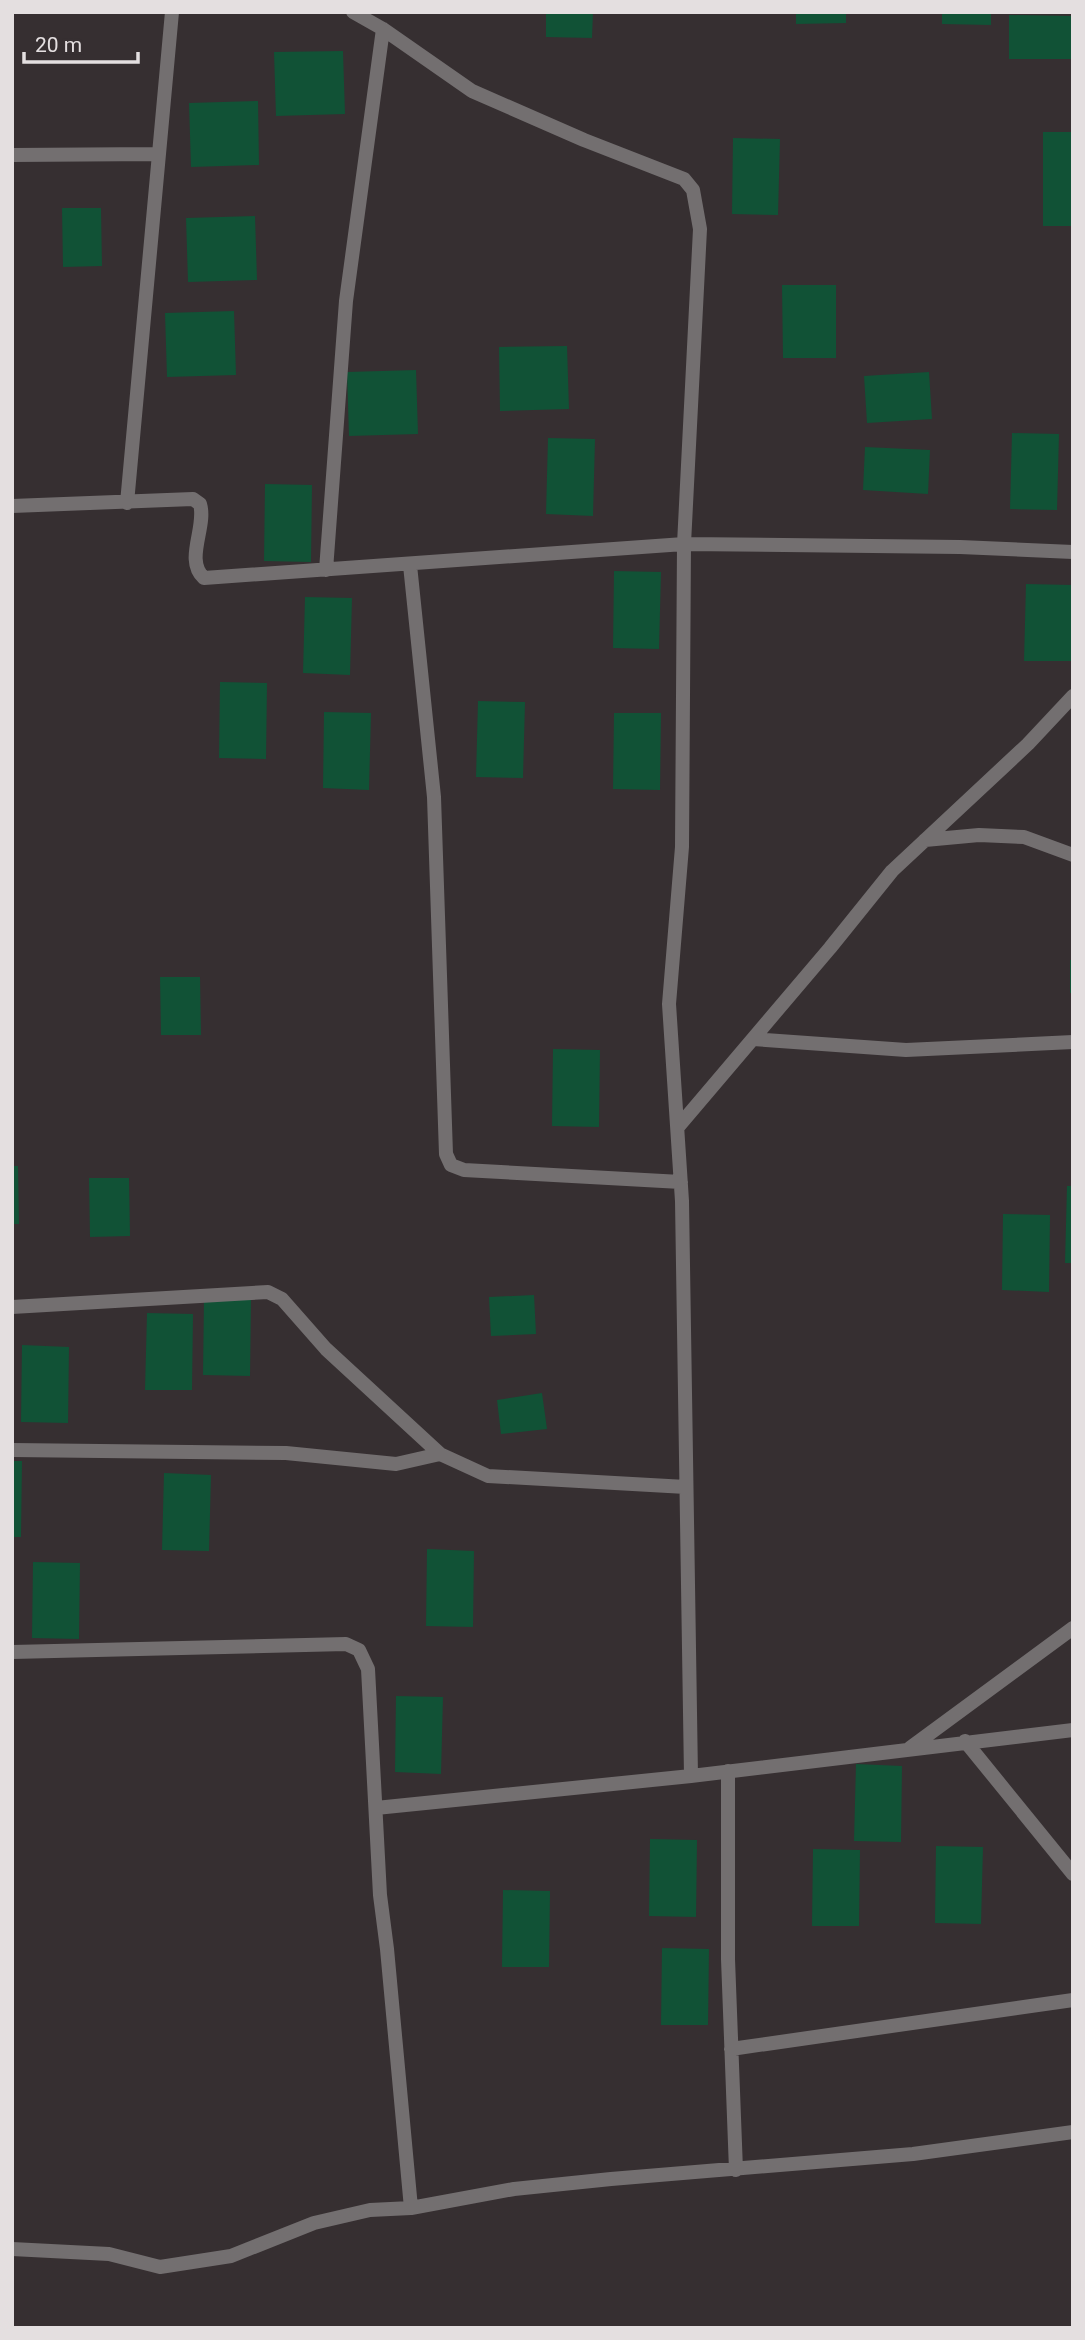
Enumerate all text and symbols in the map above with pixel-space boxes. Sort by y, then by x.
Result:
scale bar [24,21,138,65]
text: 20 m [35,33,82,57]

